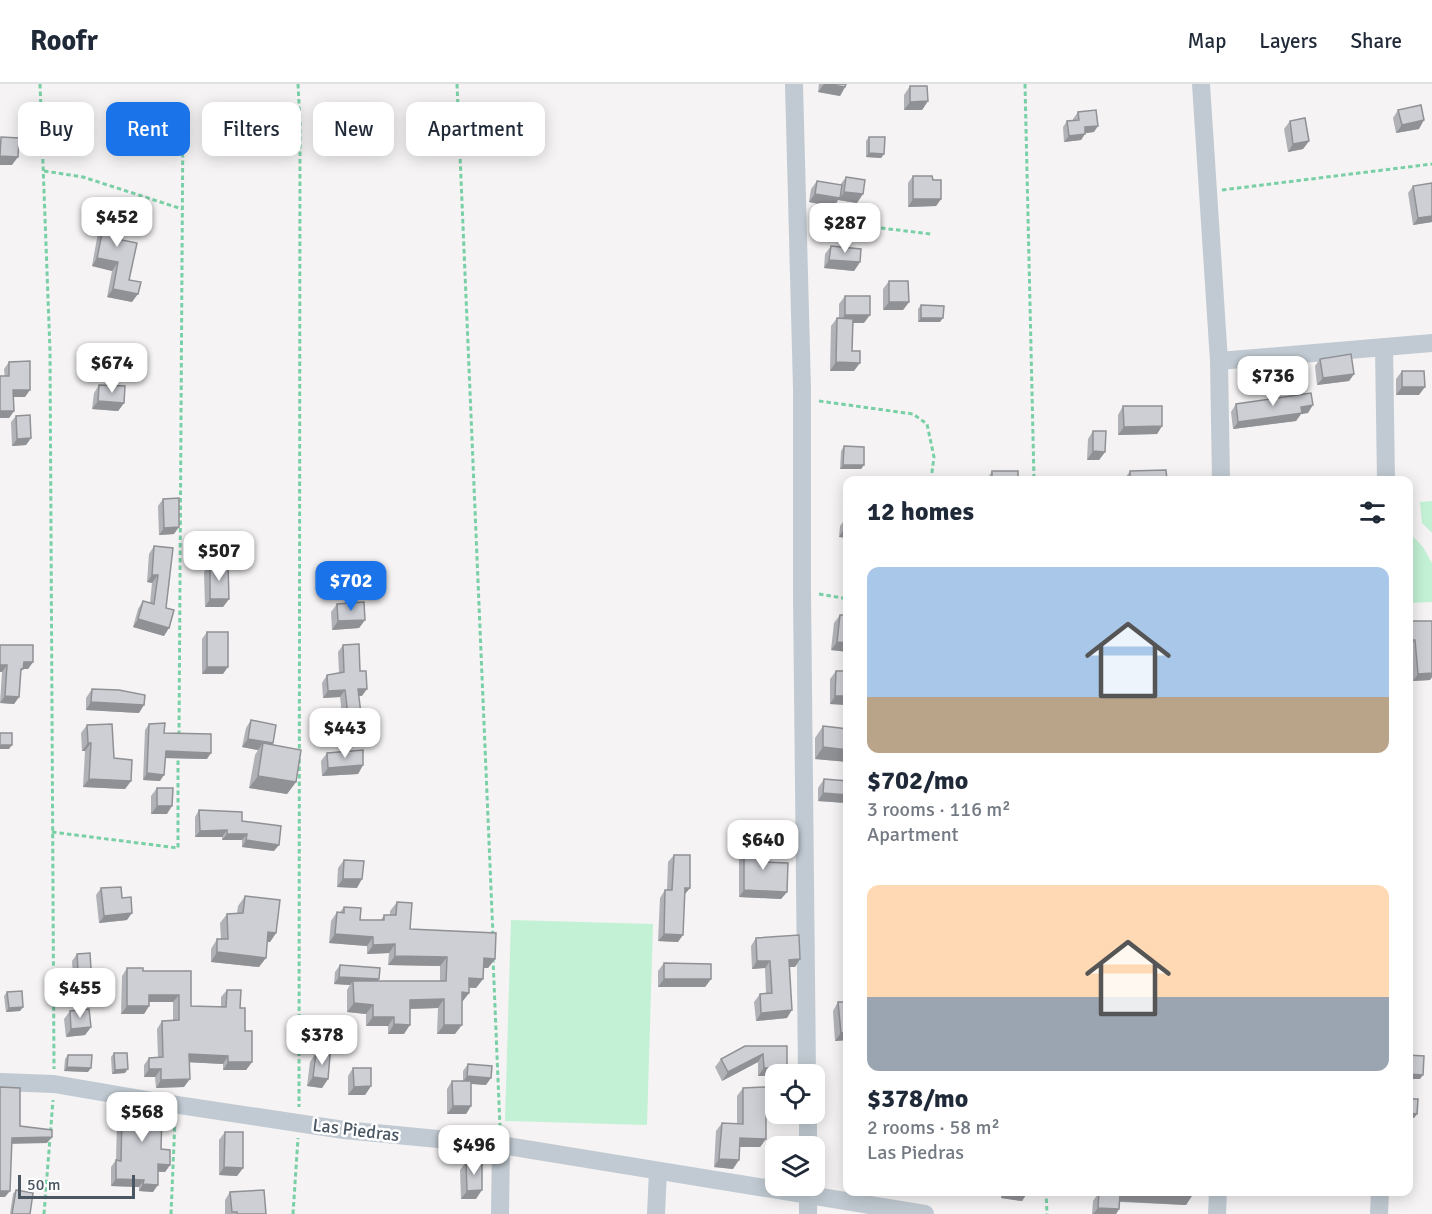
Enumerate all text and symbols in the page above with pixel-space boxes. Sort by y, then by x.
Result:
text: Roofr [30,24,98,58]
text: Map [1188,28,1226,54]
text: Layers [1259,28,1317,54]
text: Share [1350,28,1402,54]
chip: Buy [18,102,94,156]
chip: Rent [106,102,190,156]
chip: Filters [202,102,301,156]
chip: New [313,102,394,156]
chip: Apartment [406,102,545,156]
pin: $452 [81,197,153,248]
pin: $287 [809,203,881,254]
text: $452 [95,204,139,229]
text: $287 [823,210,867,235]
pin: $674 [76,343,148,394]
text: $674 [90,350,134,375]
pin: $736 [1237,356,1309,407]
text: $736 [1251,363,1295,388]
text: 12 homes [867,496,974,528]
icon: filters [1356,496,1389,529]
pin: $507 [183,531,255,582]
text: $507 [197,538,241,563]
pin: $702 [315,561,387,612]
text: $702 [329,568,373,593]
icon: home [1074,606,1182,714]
pin: $443 [309,708,381,759]
text: $443 [323,715,367,740]
text: $702/mo [867,765,968,797]
text: 3 rooms · 116 m² [867,797,1011,822]
pin: $640 [727,820,799,871]
text: Apartment [867,822,959,847]
text: $640 [741,827,785,852]
icon: home [1074,924,1182,1032]
pin: $455 [44,968,116,1019]
text: $455 [58,975,102,1000]
pin: $378 [286,1015,358,1066]
text: $378 [300,1022,344,1047]
map controls [765,1064,825,1196]
button: locate [765,1064,825,1124]
text: $378/mo [867,1083,968,1115]
pin: $568 [106,1092,178,1143]
text: $568 [120,1099,164,1124]
street label: Las Piedras [311,1114,401,1146]
text: 2 rooms · 58 m² [867,1115,1000,1140]
pin: $496 [438,1125,510,1176]
text: $496 [452,1132,496,1157]
button: layers [765,1136,825,1196]
text: Las Piedras [867,1140,964,1165]
scale bar [18,1172,135,1200]
text: 50 m [27,1175,61,1195]

